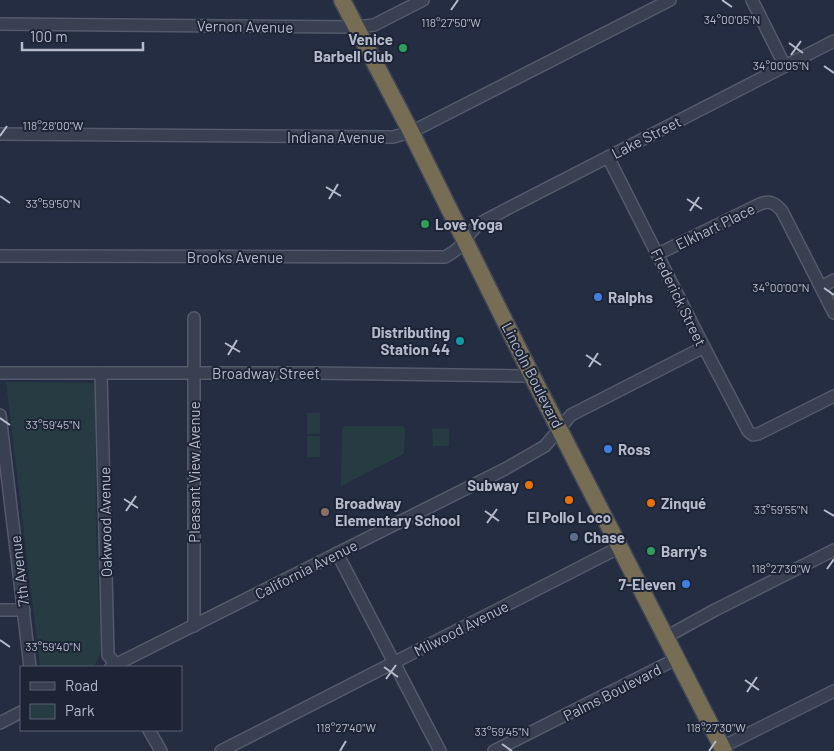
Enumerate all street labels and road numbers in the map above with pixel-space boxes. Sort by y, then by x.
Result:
street label: Vernon Avenue [197,16,293,36]
street label: Lake Street [608,112,684,162]
street label: Indiana Avenue [287,128,385,146]
street label: Elkhart Place [673,199,757,253]
street label: Frederick Street [648,245,710,349]
street label: Brooks Avenue [187,248,283,266]
street label: Lincoln Boulevard [499,319,567,431]
street label: Broadway Street [212,364,320,382]
street label: Pleasant View Avenue [185,401,203,543]
street label: Oakwood Avenue [95,467,115,577]
street label: 7th Avenue [6,535,32,607]
street label: California Avenue [252,535,360,603]
street label: Milwood Avenue [411,596,511,660]
street label: Palms Boulevard [560,660,664,724]

